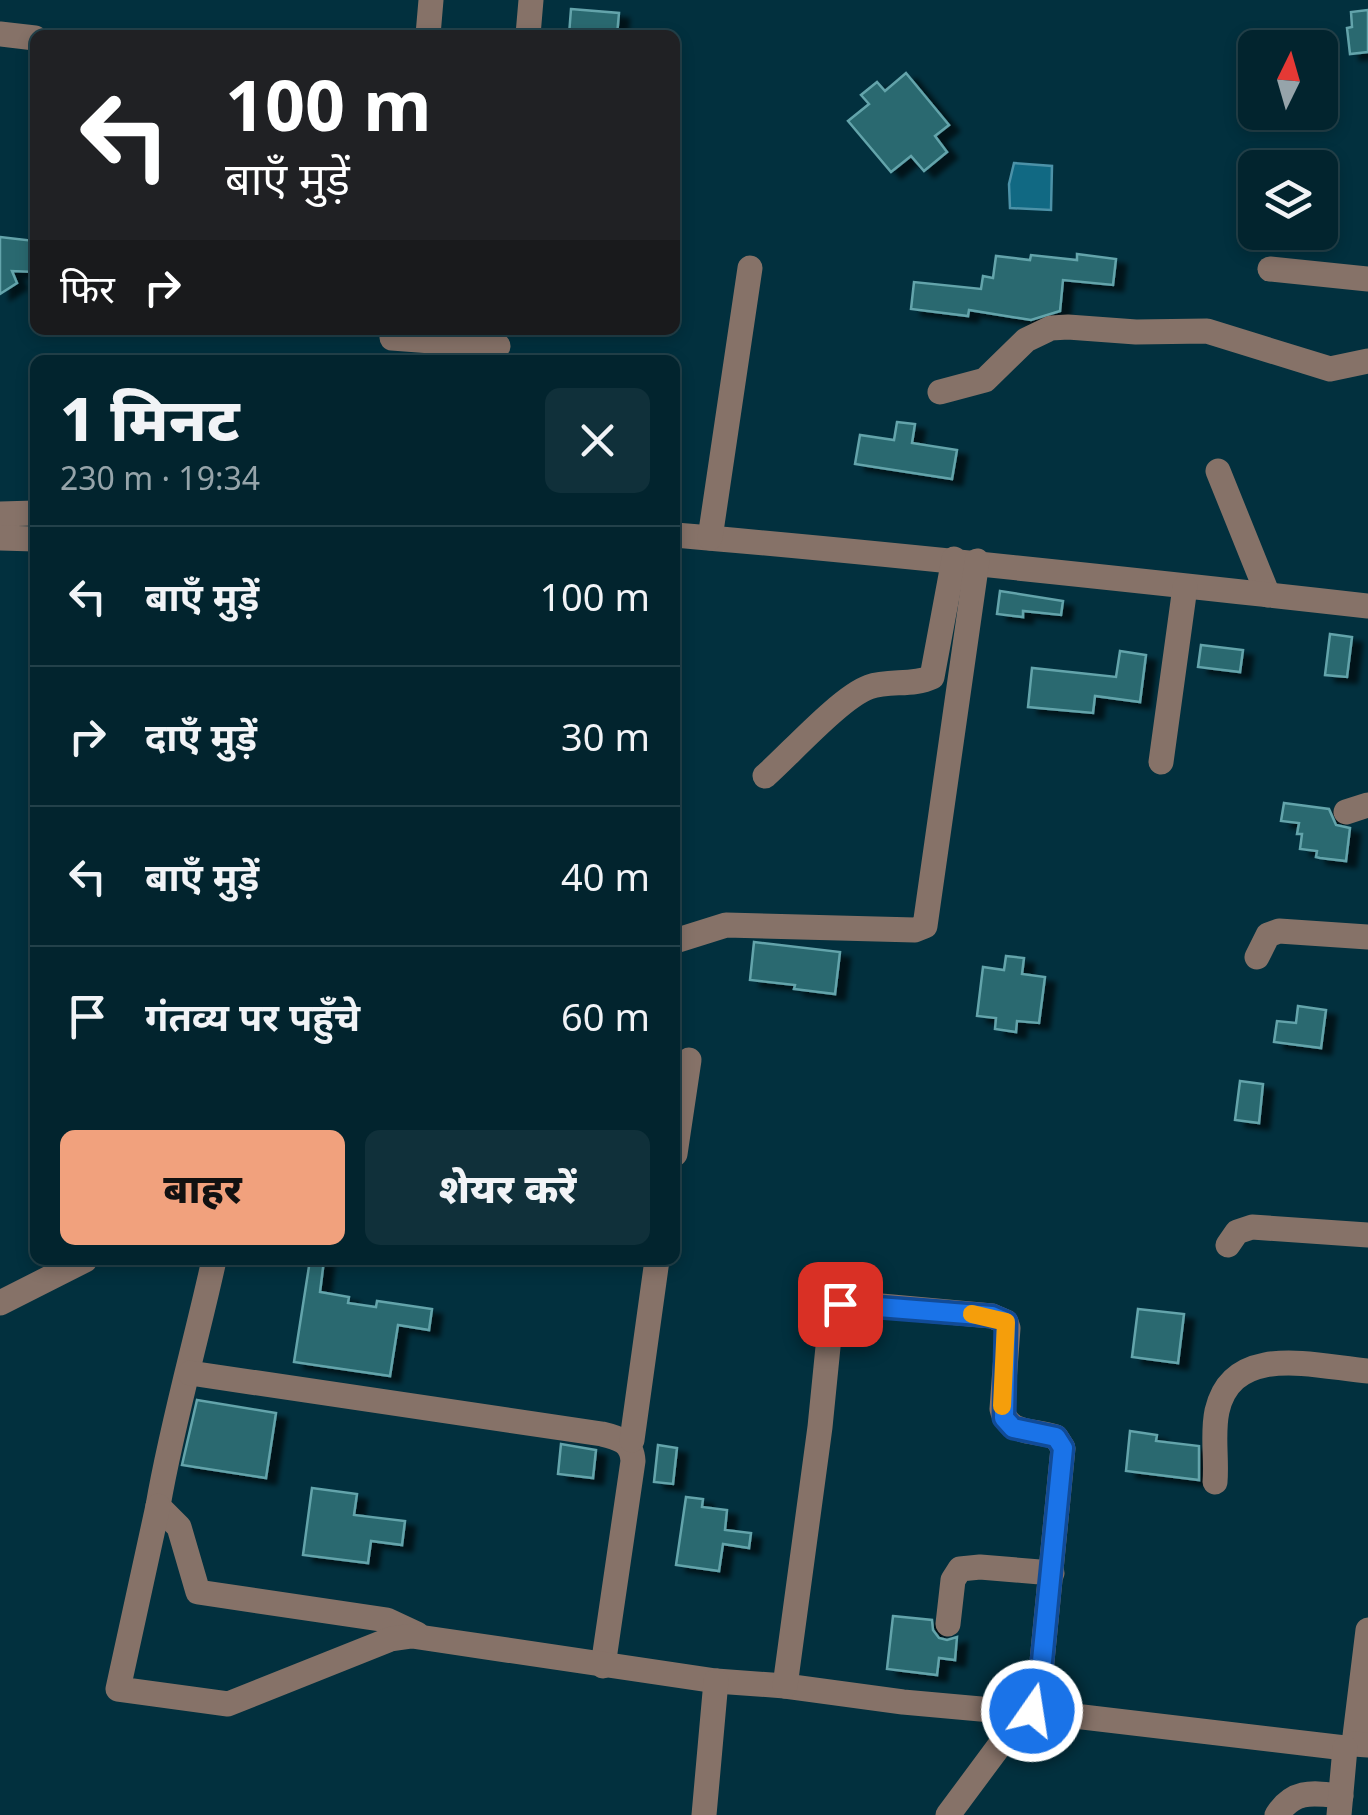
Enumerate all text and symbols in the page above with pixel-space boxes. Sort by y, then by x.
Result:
north arrow [1238,30,1338,130]
map controls [1238,30,1338,250]
text: 100 m [225,56,432,152]
icon: left [60,70,190,200]
text: बाएँ मुड़ें [225,147,350,208]
button: layers [1238,150,1338,250]
icon: right [135,260,190,315]
text: फिर [60,262,115,314]
text: 1 मिनट [60,377,239,459]
button: close [545,388,650,493]
text: 230 m · 19:34 [60,456,260,499]
icon: left [60,569,115,624]
text: बाएँ मुड़ें [145,570,259,622]
text: 100 m [539,570,650,622]
icon: right [60,709,115,764]
text: दाएँ मुड़ें [145,710,257,762]
text: 30 m [561,710,650,762]
icon: left [60,849,115,904]
text: बाएँ मुड़ें [145,850,259,902]
text: 40 m [561,850,650,902]
icon: arrive [60,989,115,1044]
text: गंतव्य पर पहुँचे [145,990,360,1042]
text: 60 m [561,990,650,1042]
button: बाहर [60,1130,345,1245]
button: शेयर करें [365,1130,650,1245]
pin [798,1262,883,1347]
icon: arrive [813,1277,868,1332]
position arrow [980,1659,1084,1763]

